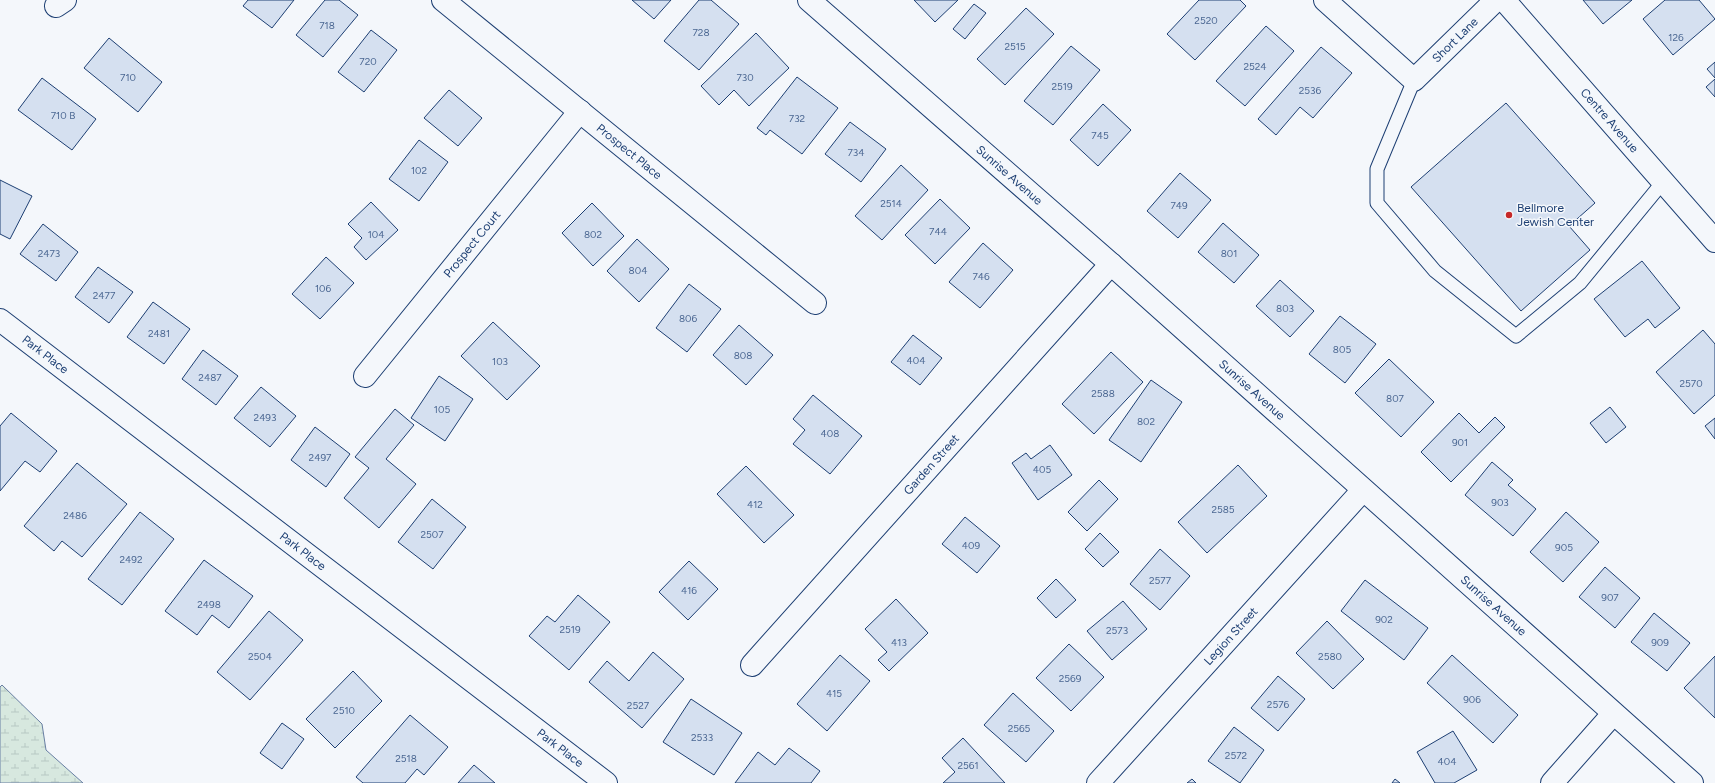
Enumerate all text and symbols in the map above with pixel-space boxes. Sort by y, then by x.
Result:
house number: 2520 [1194,14,1218,27]
street label: Short Lane [1429,14,1481,65]
house number: 718 [319,19,335,32]
house number: 728 [692,26,710,39]
house number: 126 [1668,31,1684,44]
house number: 2515 [1004,40,1026,53]
house number: 720 [359,55,377,68]
house number: 2524 [1243,60,1267,73]
house number: 710 [120,71,136,84]
house number: 730 [736,71,754,84]
house number: 2519 [1051,80,1073,93]
house number: 2536 [1299,84,1322,97]
street label: Centre Avenue [1578,85,1642,156]
house number: 710 B [51,109,75,122]
house number: 732 [789,112,805,125]
street label: Prospect Place [594,121,665,183]
house number: 745 [1091,129,1109,142]
street label: Sunrise Avenue [973,142,1046,208]
house number: 734 [847,146,865,159]
house number: 102 [411,164,427,177]
house number: 2514 [880,197,902,210]
house number: 749 [1170,199,1188,212]
place label: Bellmore Jewish Center [1517,201,1594,229]
street label: Prospect Court [441,207,504,280]
marker: Bellmore Jewish Center [1504,210,1514,220]
house number: 744 [929,225,947,238]
house number: 104 [368,228,384,241]
house number: 802 [584,228,602,241]
house number: 2473 [38,247,60,260]
house number: 801 [1221,247,1237,260]
house number: 804 [629,264,647,277]
house number: 746 [972,270,990,283]
house number: 106 [315,282,331,295]
house number: 2477 [93,289,116,302]
house number: 803 [1276,302,1294,315]
house number: 806 [679,312,697,325]
house number: 2481 [148,327,170,340]
street label: Park Place [19,332,72,377]
house number: 805 [1333,343,1351,356]
house number: 808 [734,349,752,362]
house number: 404 [907,354,925,367]
house number: 103 [492,355,508,368]
street label: Sunrise Avenue [1216,357,1288,423]
house number: 2487 [198,371,222,384]
house number: 2570 [1679,377,1703,390]
house number: 2588 [1091,387,1115,400]
house number: 807 [1386,392,1405,405]
house number: 105 [434,403,450,416]
house number: 2493 [254,411,276,424]
house number: 802 [1137,415,1155,428]
house number: 408 [821,427,839,440]
street label: Garden Street [901,431,962,498]
house number: 901 [1452,436,1468,449]
house number: 2497 [309,451,332,464]
house number: 405 [1033,463,1051,476]
house number: 903 [1491,496,1509,509]
house number: 412 [747,498,763,511]
house number: 2585 [1211,503,1235,516]
house number: 2486 [63,509,87,522]
house number: 2507 [420,528,444,541]
street label: Park Place [277,529,329,574]
house number: 409 [962,539,980,552]
house number: 905 [1555,541,1573,554]
house number: 2492 [119,553,143,566]
street label: Sunrise Avenue [1458,573,1530,639]
house number: 2577 [1149,574,1172,587]
house number: 416 [681,584,697,597]
house number: 907 [1601,591,1619,604]
house number: 2498 [197,598,221,611]
street label: Legion Street [1201,604,1261,668]
house number: 902 [1375,613,1393,626]
house number: 2519 [559,623,581,636]
house number: 2573 [1106,624,1128,637]
house number: 413 [891,636,907,649]
house number: 909 [1651,636,1669,649]
house number: 2504 [248,650,272,663]
house number: 2580 [1318,650,1342,663]
house number: 2569 [1059,672,1082,685]
house number: 415 [826,687,842,700]
house number: 906 [1463,693,1481,706]
house number: 2576 [1267,698,1290,711]
house number: 2527 [627,699,650,712]
house number: 2510 [333,704,355,717]
house number: 2565 [1008,722,1031,735]
street label: Park Place [534,726,586,770]
house number: 2533 [691,731,713,744]
house number: 2572 [1225,749,1247,762]
house number: 2518 [395,752,417,765]
house number: 404 [1438,755,1456,768]
house number: 2561 [957,759,979,772]

